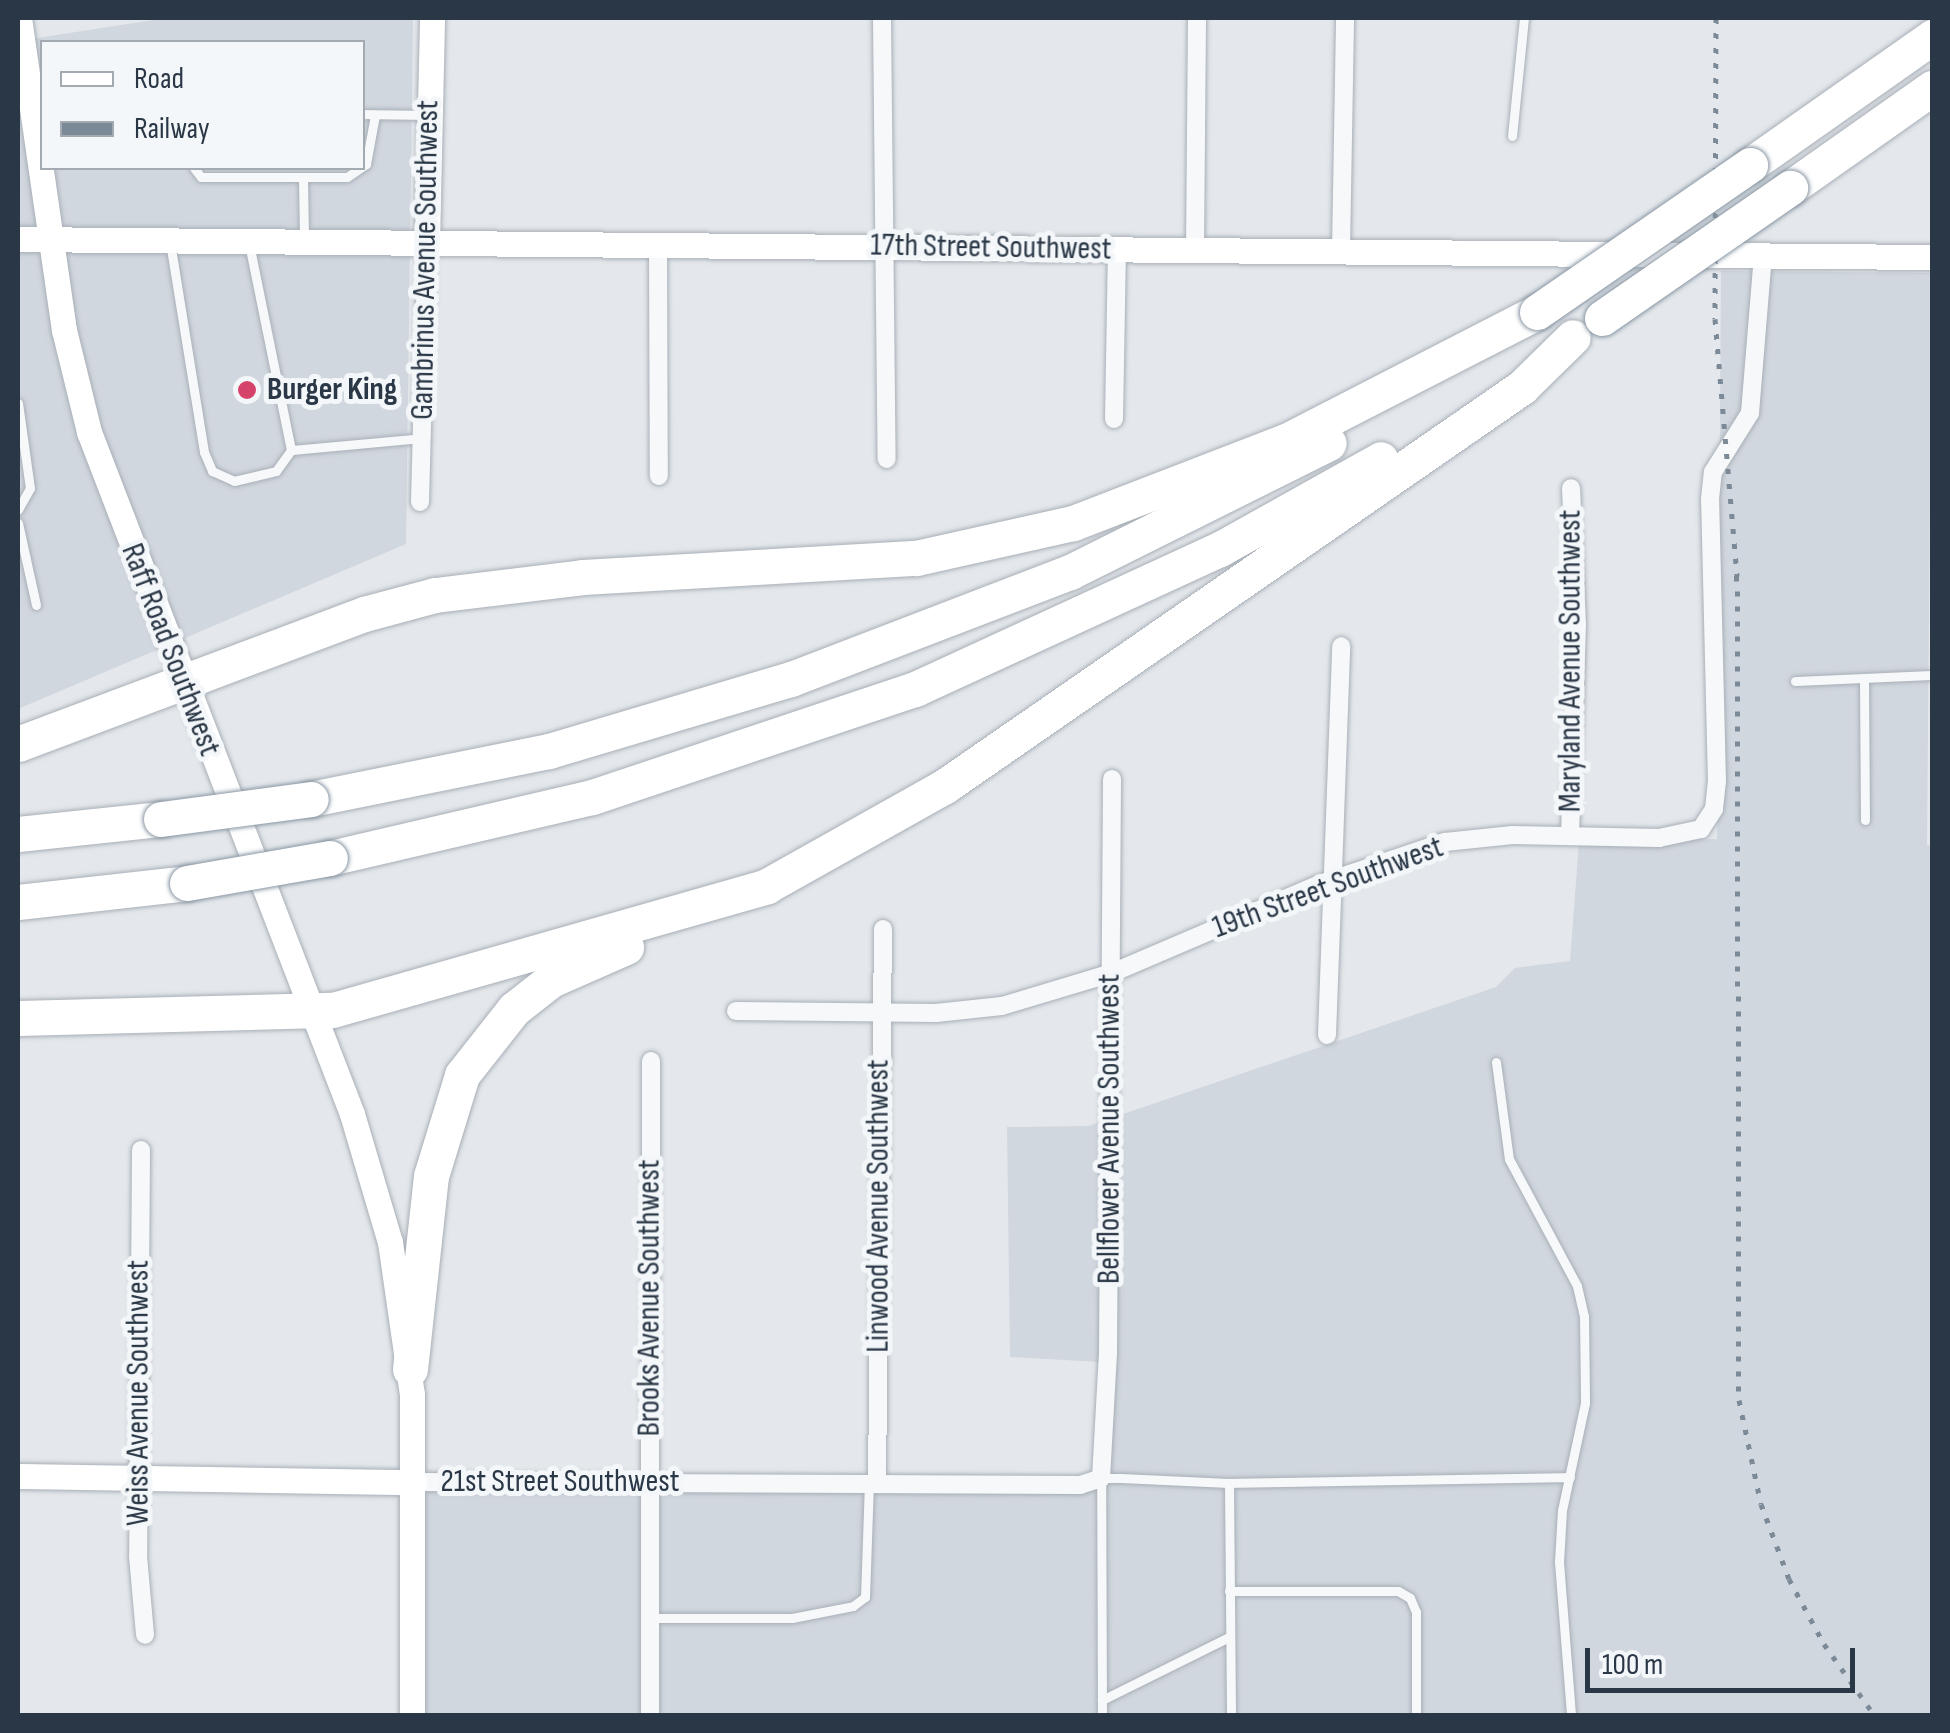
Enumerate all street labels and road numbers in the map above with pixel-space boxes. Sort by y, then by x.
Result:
street label: Gambrinus Avenue Southwest [404,100,448,420]
street label: 17th Street Southwest [870,227,1112,269]
street label: Maryland Avenue Southwest [1552,510,1590,812]
street label: Raff Road Southwest [112,538,228,762]
street label: 19th Street Southwest [1207,828,1449,948]
street label: Bellflower Avenue Southwest [1091,974,1129,1284]
street label: Linwood Avenue Southwest [860,1059,898,1353]
street label: Brooks Avenue Southwest [631,1160,669,1436]
street label: Weiss Avenue Southwest [120,1260,158,1526]
street label: 21st Street Southwest [440,1463,680,1501]

